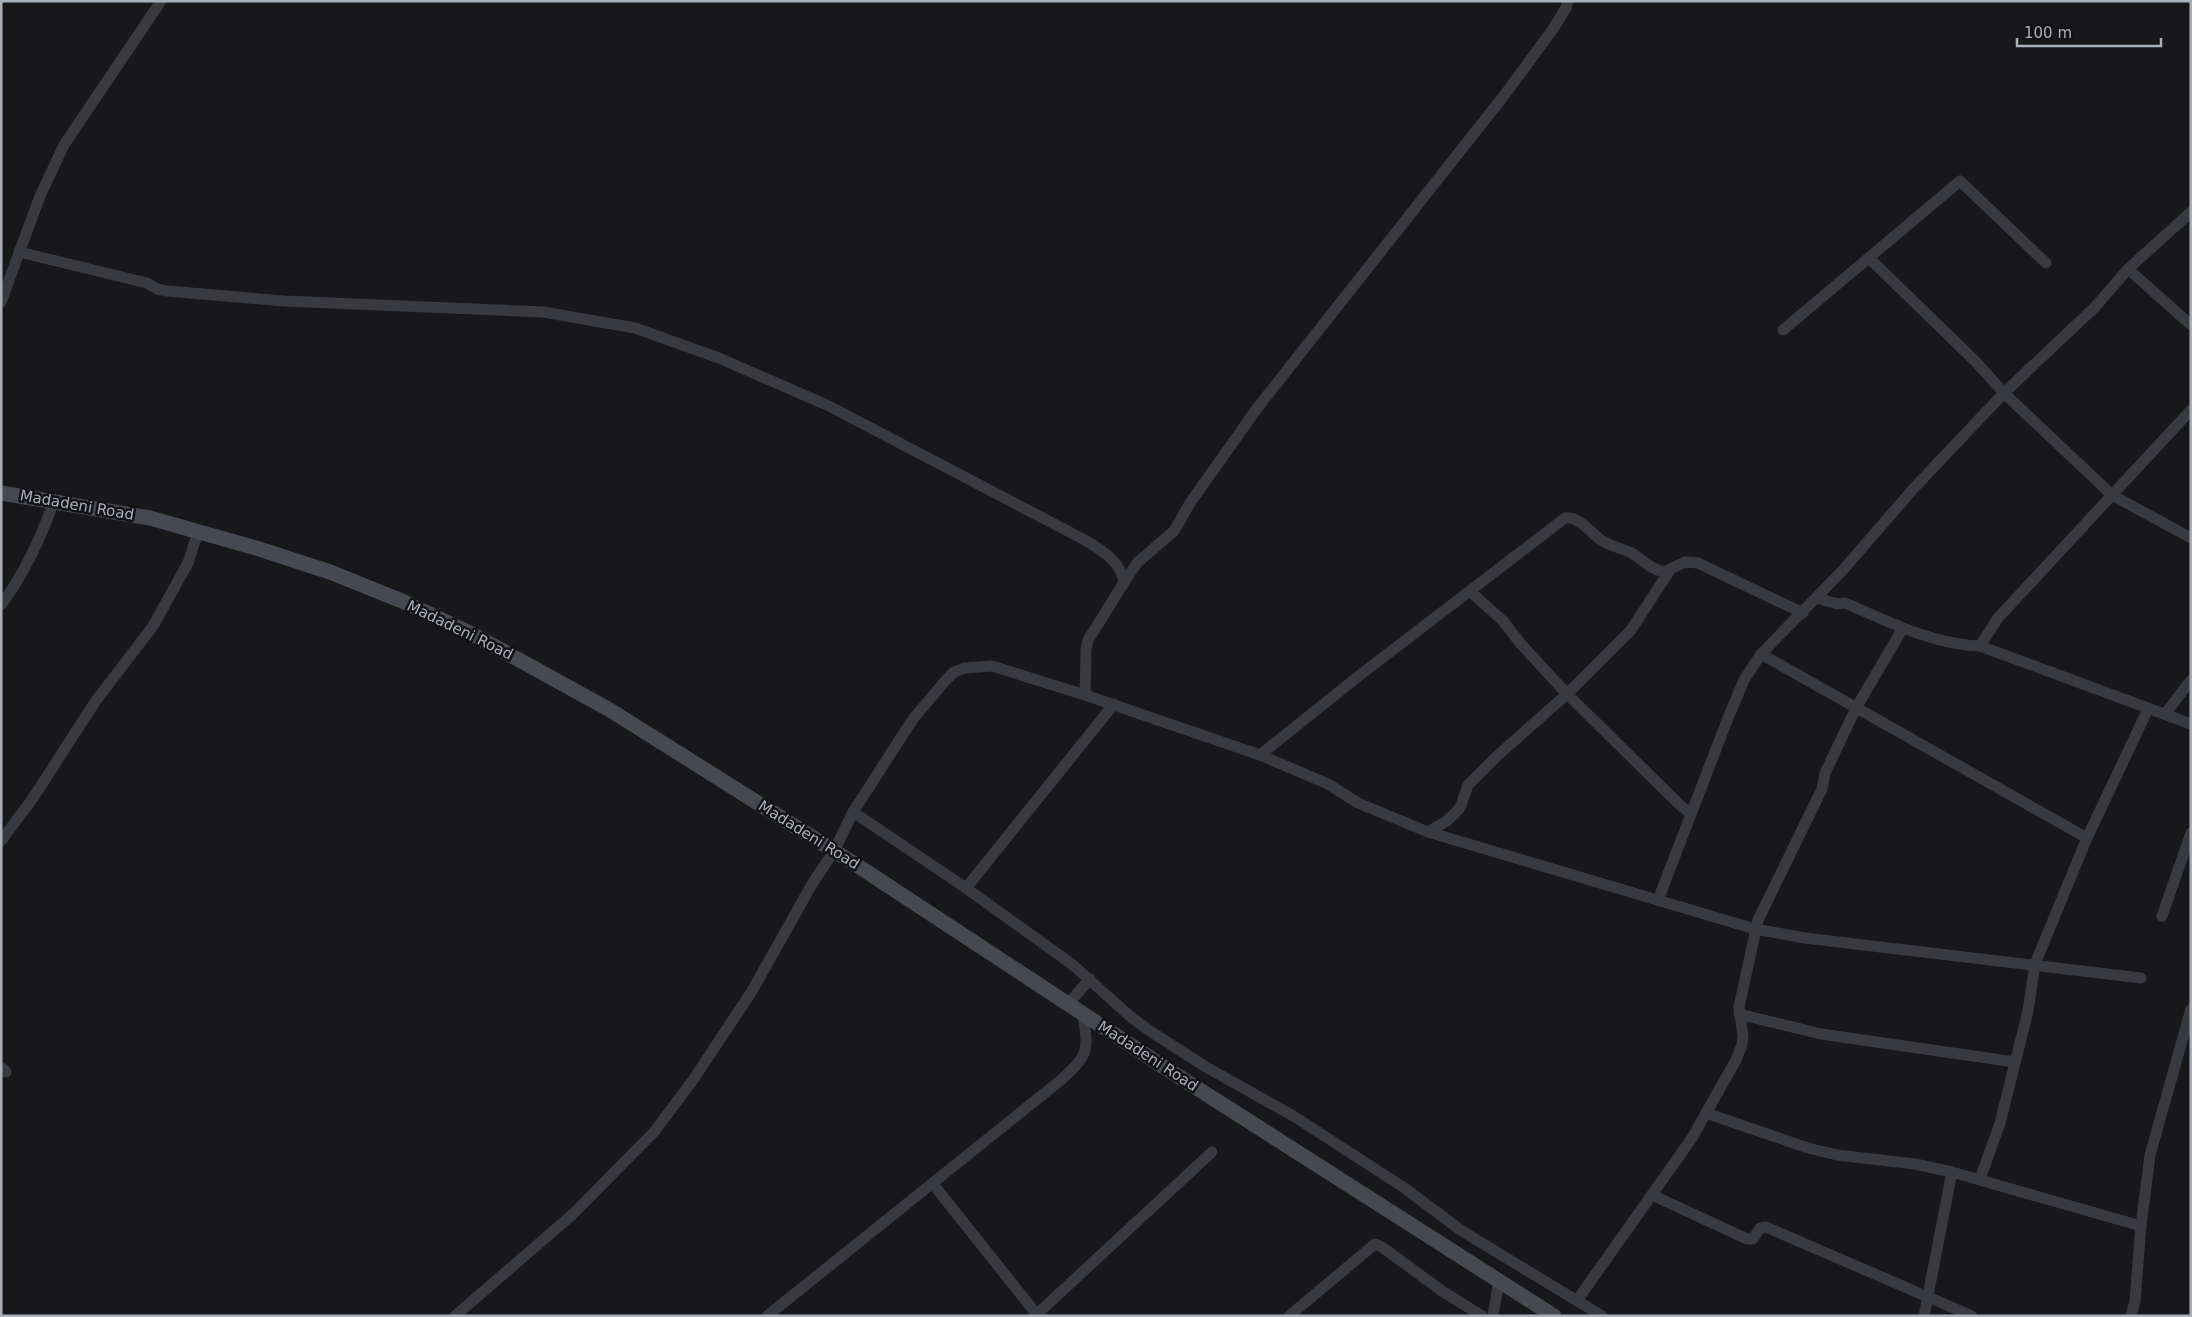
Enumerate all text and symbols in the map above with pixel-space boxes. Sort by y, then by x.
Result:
scale bar [2017,15,2161,47]
text: 100 m [2024,24,2072,42]
street label: Madadeni Road [18,486,136,524]
street label: Madadeni Road [404,597,516,663]
street label: Madadeni Road [755,797,863,873]
street label: Madadeni Road [1095,1017,1201,1095]

